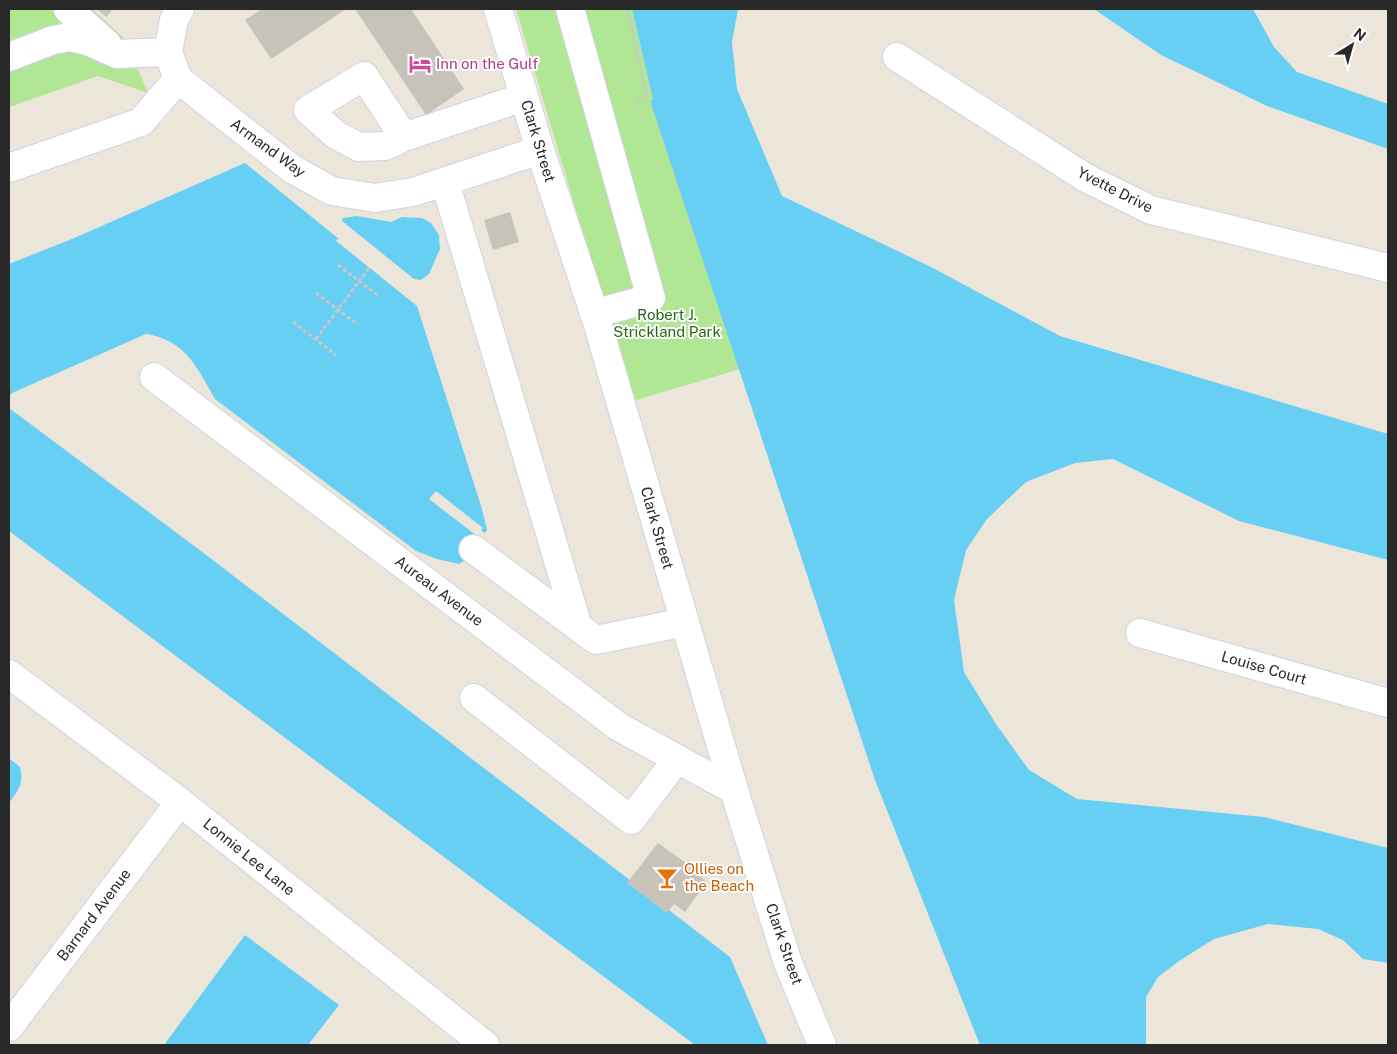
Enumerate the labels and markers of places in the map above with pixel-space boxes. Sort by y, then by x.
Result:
hotel icon: Inn on the Gulf [407,51,433,77]
place label: Inn on the Gulf [436,55,538,72]
place label: Ollies on the Beach [684,860,754,894]
bar icon: Ollies on the Beach [654,865,680,891]

